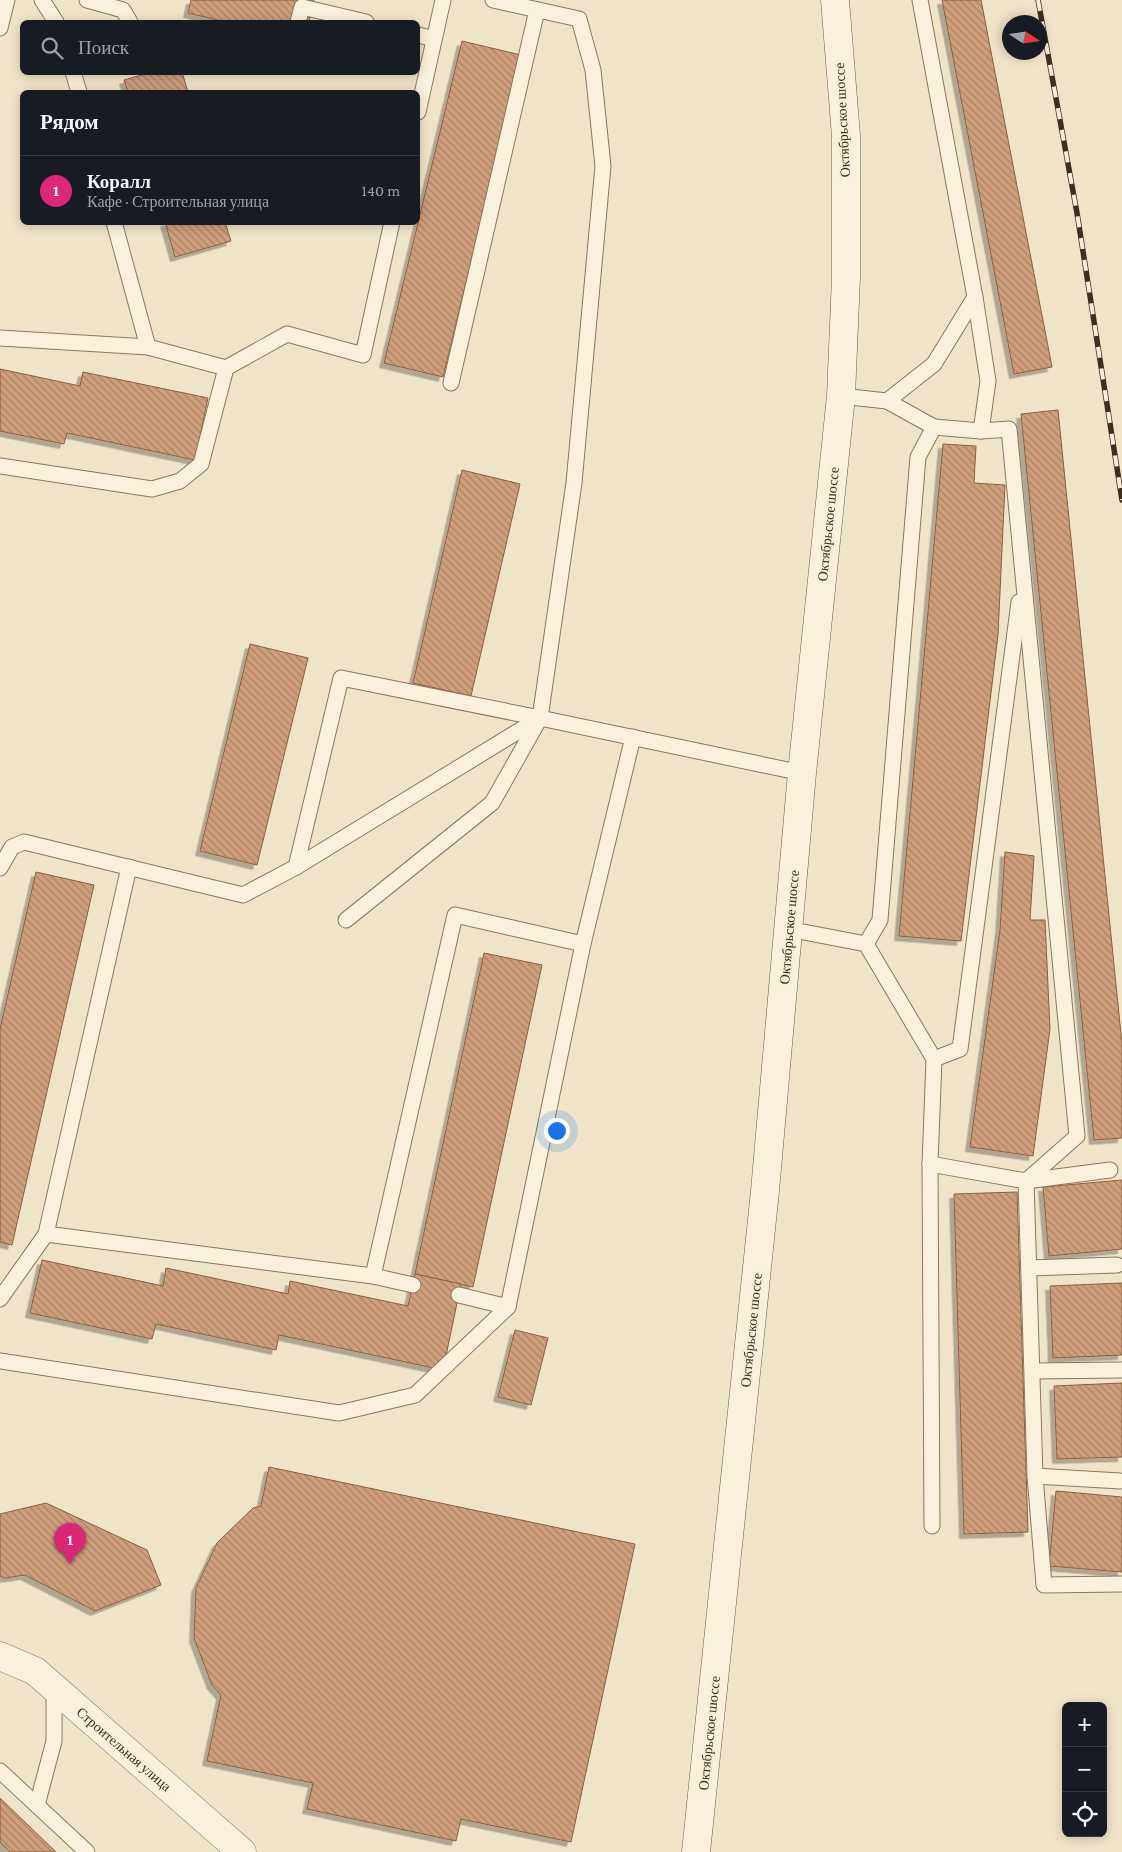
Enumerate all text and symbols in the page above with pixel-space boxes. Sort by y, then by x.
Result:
north arrow [1002,15,1047,60]
search box [20,20,420,75]
icon: search [38,34,66,62]
text: Поиск [78,37,129,58]
street label: Октябрьское шоссе [831,62,853,178]
text: Рядом [40,110,99,134]
text: Коралл [87,171,151,192]
text: 1 [53,182,59,199]
text: 140 m [362,182,400,199]
text: Кафе · Строительная улица [87,193,269,210]
street label: Октябрьское шоссе [814,466,842,582]
street label: Октябрьское шоссе [776,869,802,985]
your location [544,1118,570,1144]
street label: Октябрьское шоссе [737,1272,765,1388]
pin: 1 [54,1523,86,1564]
street label: Октябрьское шоссе [695,1675,723,1791]
map controls [1062,1702,1107,1837]
button: + [1062,1702,1107,1747]
street label: Строительная улица [73,1704,175,1795]
button: − [1062,1747,1107,1792]
button: locate [1062,1792,1107,1837]

